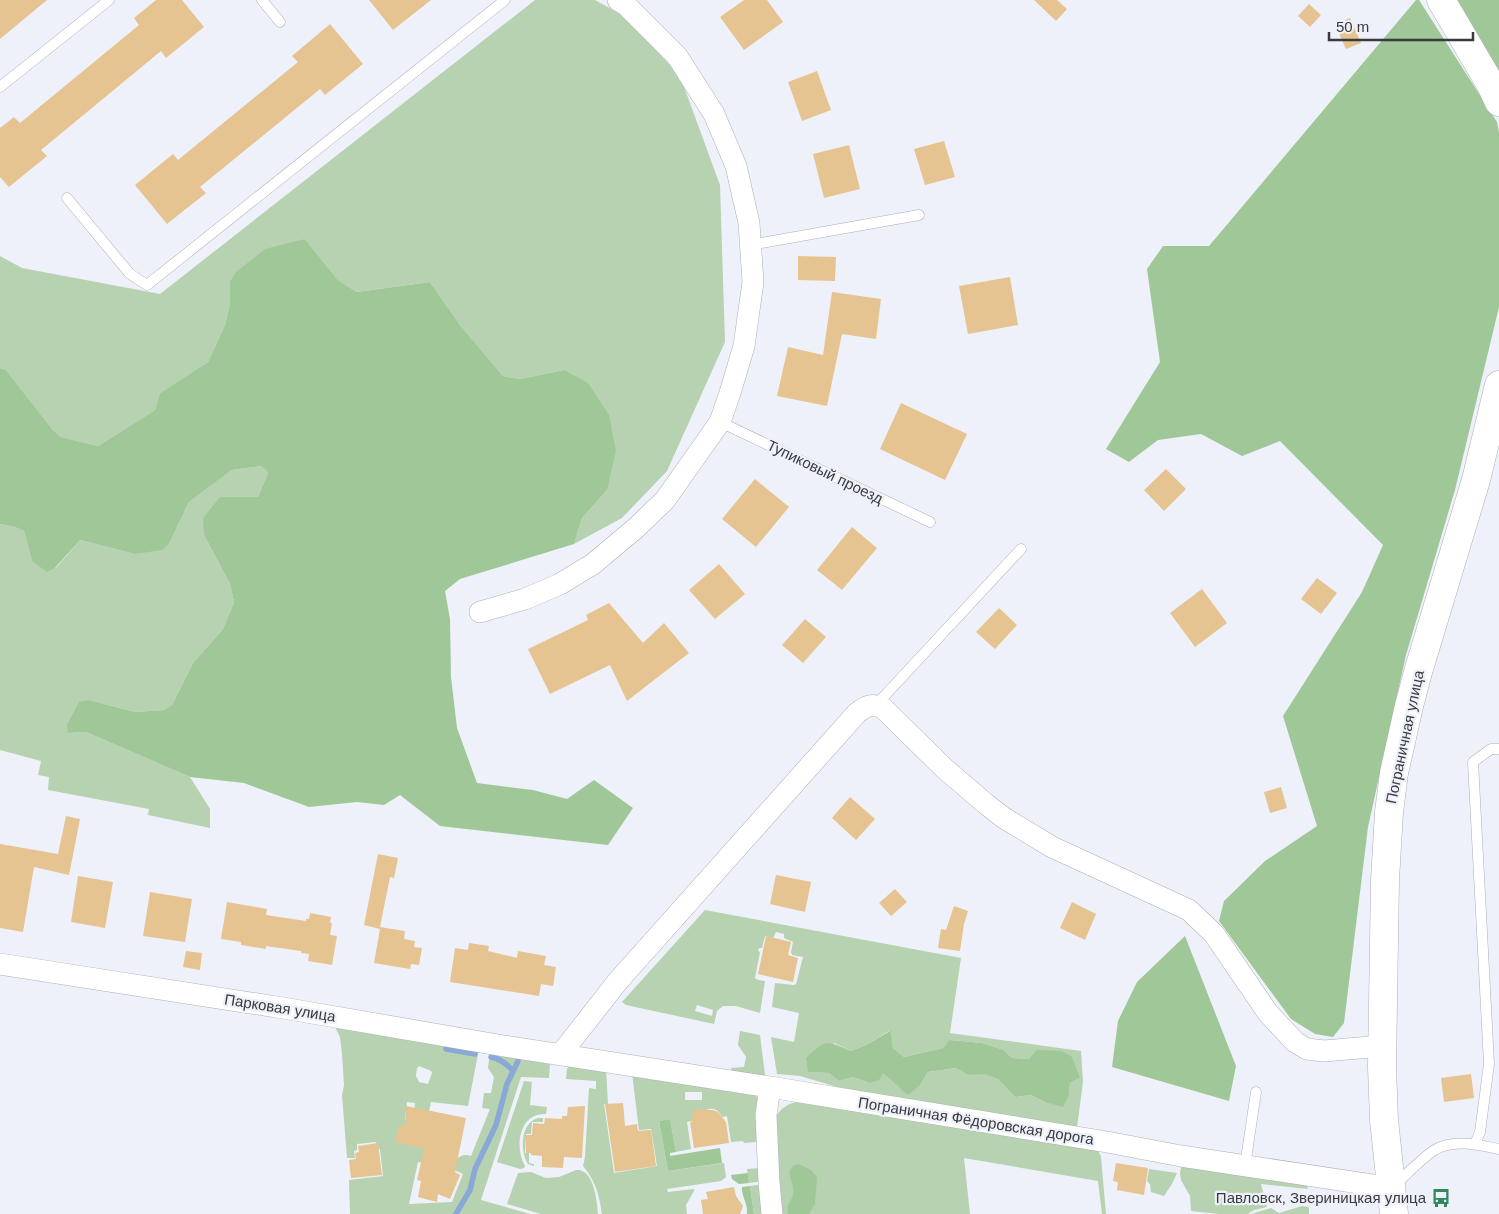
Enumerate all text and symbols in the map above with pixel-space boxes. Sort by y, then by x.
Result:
scale bar [1329,10,1473,42]
text: 50 m [1336,18,1369,35]
street label: Тупиковый проезд [765,436,886,507]
street label: Пограничная улица [1382,668,1427,805]
street label: Парковая улица [223,990,337,1025]
street label: Пограничная Фёдоровская дорога [857,1093,1096,1148]
bus stop icon: Павловск, Звериницкая улица [1430,1187,1452,1209]
place label: Павловск, Звериницкая улица [1216,1189,1427,1206]

